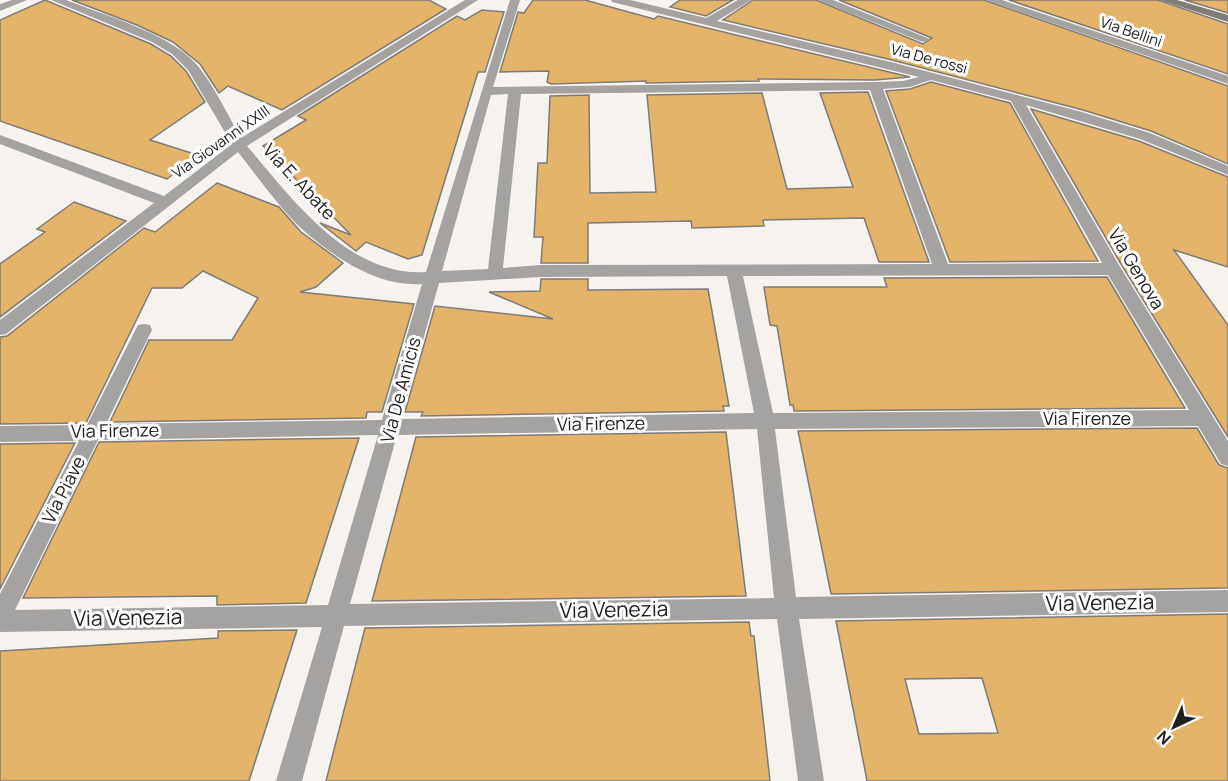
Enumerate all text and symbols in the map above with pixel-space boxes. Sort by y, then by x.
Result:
street label: Via Bellini [1097,11,1165,52]
street label: Via De rossi [888,38,970,79]
street label: Via Giovanni XXIII [168,100,274,183]
street label: Via E. Abate [258,138,341,225]
street label: Via Genova [1103,223,1171,314]
street label: Via De Amicis [374,334,426,445]
street label: Via Firenze [1043,406,1131,430]
street label: Via Firenze [557,410,645,436]
street label: Via Firenze [71,417,159,443]
street label: Via Piave [36,452,90,527]
street label: Via Venezia [1045,587,1155,617]
street label: Via Venezia [559,594,669,624]
street label: Via Venezia [73,602,183,632]
north arrow [1144,697,1204,757]
text: N [1152,726,1175,750]

